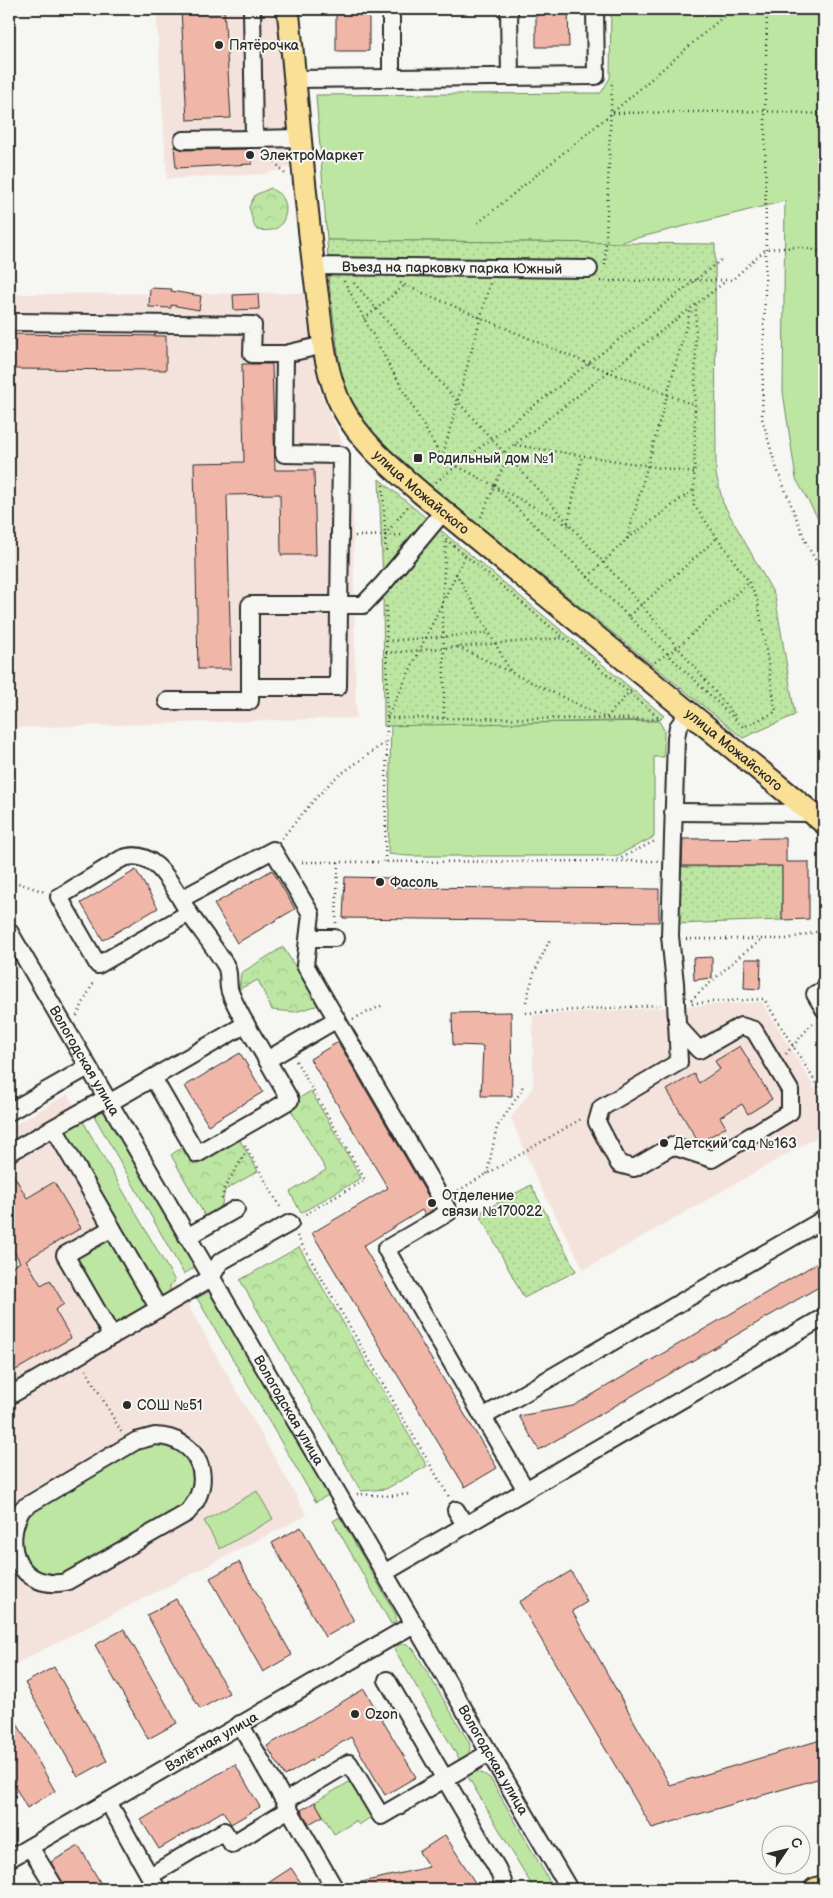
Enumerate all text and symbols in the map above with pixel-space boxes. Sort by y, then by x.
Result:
place label: Пятёрочка [229,37,300,54]
marker: Пятёрочка [213,39,225,51]
place label: ЭлектроМаркет [260,147,365,164]
marker: ЭлектроМаркет [244,149,256,161]
street label: Въезд на парковку парка Южный [342,258,562,277]
street label: улица Можайского [370,446,473,538]
place label: Родильный дом №1 [428,450,554,467]
marker: Родильный дом №1 [412,452,424,464]
street label: улица Можайского [682,704,786,794]
place label: Фасоль [390,874,438,891]
marker: Фасоль [374,876,386,888]
street label: Вологодская улица [46,1002,124,1119]
place label: Детский сад №163 [674,1135,797,1152]
marker: Детский сад №163 [658,1137,670,1149]
place label: Отделение связи №170022 [442,1187,543,1220]
marker: Отделение связи №170022 [426,1197,438,1209]
street label: Вологодская улица [250,1352,328,1469]
place label: СОШ №51 [137,1397,202,1414]
marker: СОШ №51 [121,1399,133,1411]
street label: Вологодская улица [455,1702,533,1818]
place label: Ozon [365,1706,398,1723]
street label: Взлётная улица [162,1708,261,1775]
marker: Ozon [349,1708,361,1720]
north arrow [760,1826,810,1876]
text: С [786,1834,806,1852]

